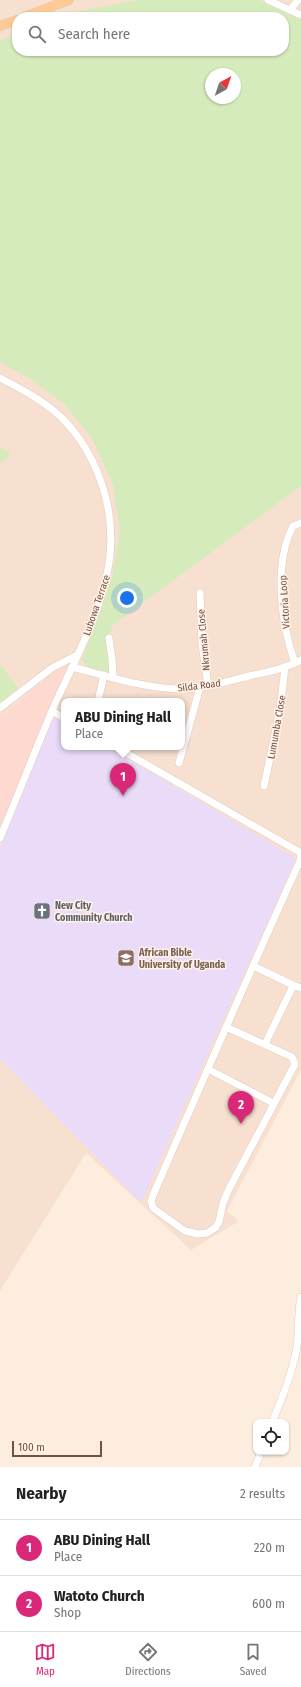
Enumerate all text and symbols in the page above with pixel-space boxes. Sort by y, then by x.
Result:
search box [12,12,289,56]
icon: search [26,23,48,45]
text: Search here [58,25,130,43]
north arrow [205,68,241,104]
street label: Lubowa Terrace [81,573,113,637]
street label: Victoria Loop [277,575,293,629]
your location [117,588,137,608]
street label: Nkrumah Close [195,609,213,671]
street label: Silda Road [177,677,221,695]
street label: Lumumba Close [265,694,289,760]
popup [61,698,185,750]
text: ABU Dining Hall [75,708,171,726]
text: Place [75,726,103,741]
pin: 1 [110,763,136,796]
place label: New City Community Church [55,900,133,924]
church icon: New City Community Church [32,901,52,921]
place label: African Bible University of Uganda [138,947,225,971]
school or university icon: African Bible University of Uganda [116,948,136,968]
pin: 2 [228,1091,254,1124]
map controls [253,1419,289,1455]
button: locate [253,1419,289,1455]
scale bar [12,1439,102,1458]
text: 100 m [18,1441,45,1454]
text: Nearby [16,1483,67,1504]
text: 2 results [240,1486,285,1501]
text: ABU Dining Hall [54,1531,150,1549]
text: 1 [26,1540,32,1555]
text: 220 m [254,1540,285,1555]
text: Place [54,1549,82,1564]
text: Watoto Church [54,1587,145,1605]
text: 2 [26,1596,32,1611]
text: 600 m [252,1596,285,1611]
text: Shop [54,1605,81,1620]
tab: Map [34,1641,56,1678]
tab: Directions [125,1641,171,1678]
tab: Saved [240,1641,267,1678]

